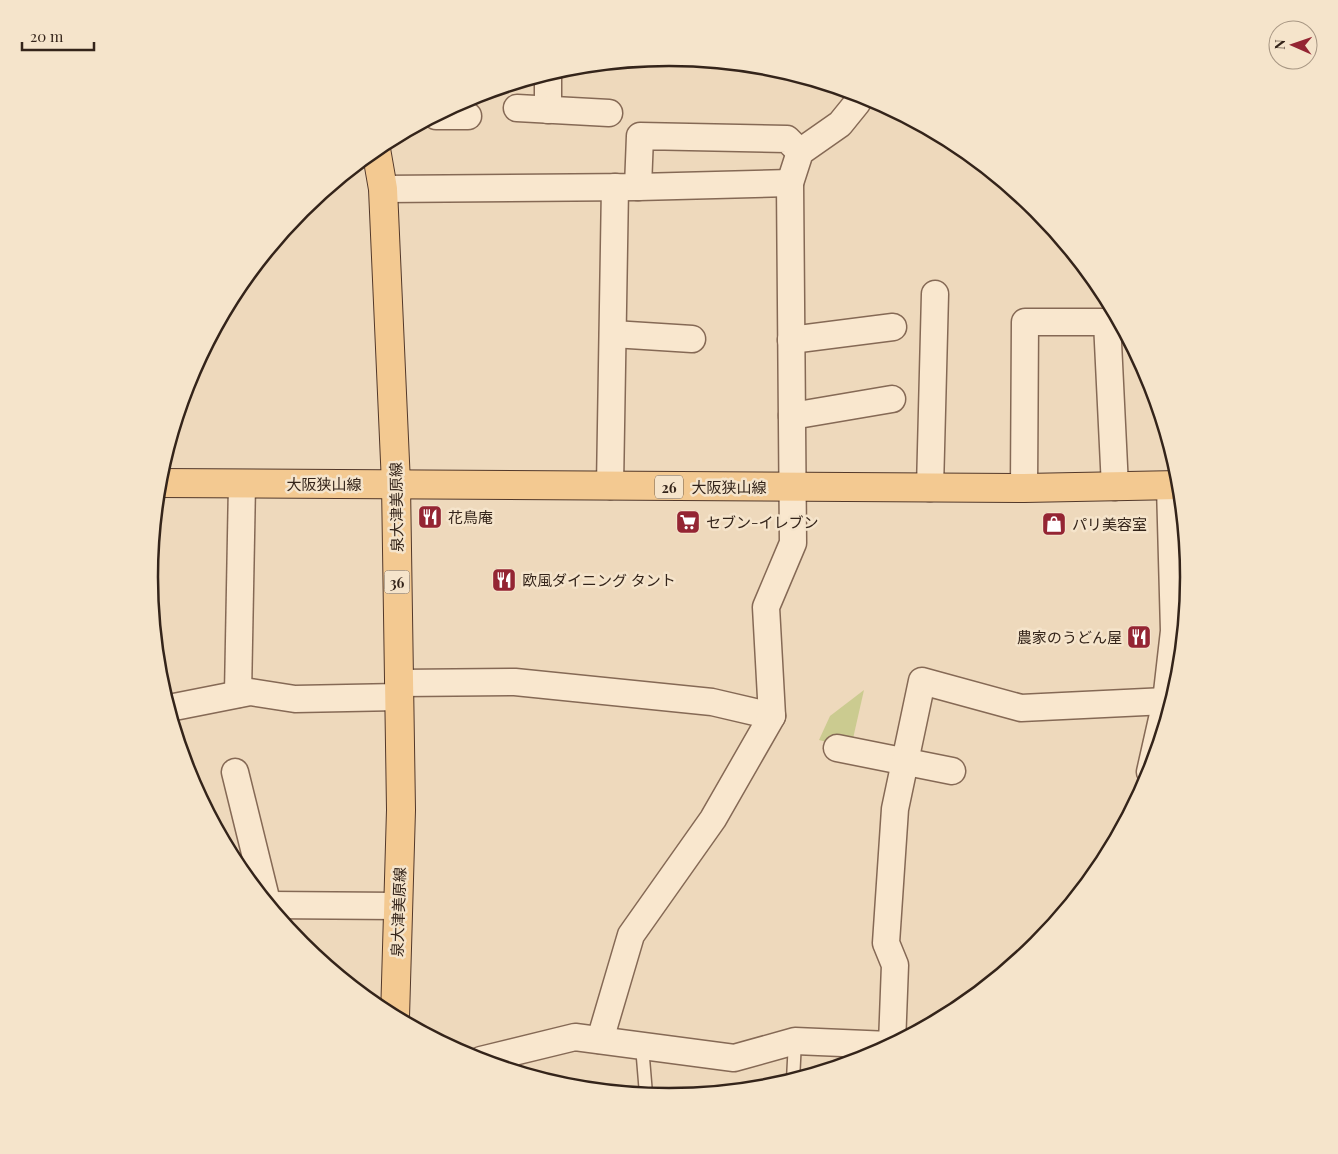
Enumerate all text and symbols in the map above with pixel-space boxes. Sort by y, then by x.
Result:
scale bar [22,20,95,52]
north arrow [1268,20,1318,70]
text: 20 m [30,26,64,46]
text: N [1270,39,1289,50]
street label: 泉大津美原線 [385,462,407,552]
street label: 大阪狭山線 [286,474,362,494]
road number: 26 [655,476,683,498]
street label: 大阪狭山線 [691,477,767,497]
restaurant icon: 花鳥庵 [417,504,443,530]
place label: 花鳥庵 [448,507,493,527]
supermarket icon: セブン-イレブン [675,509,701,535]
shop icon: パリ美容室 [1041,511,1067,537]
place label: セブン-イレブン [706,512,819,532]
place label: パリ美容室 [1072,514,1147,534]
restaurant icon: 欧風ダイニング タント [491,567,517,593]
road number: 36 [384,570,410,594]
place label: 欧風ダイニング タント [522,570,676,590]
restaurant icon: 農家のうどん屋 [1126,624,1152,650]
place label: 農家のうどん屋 [1017,627,1122,647]
street label: 泉大津美原線 [386,867,410,957]

